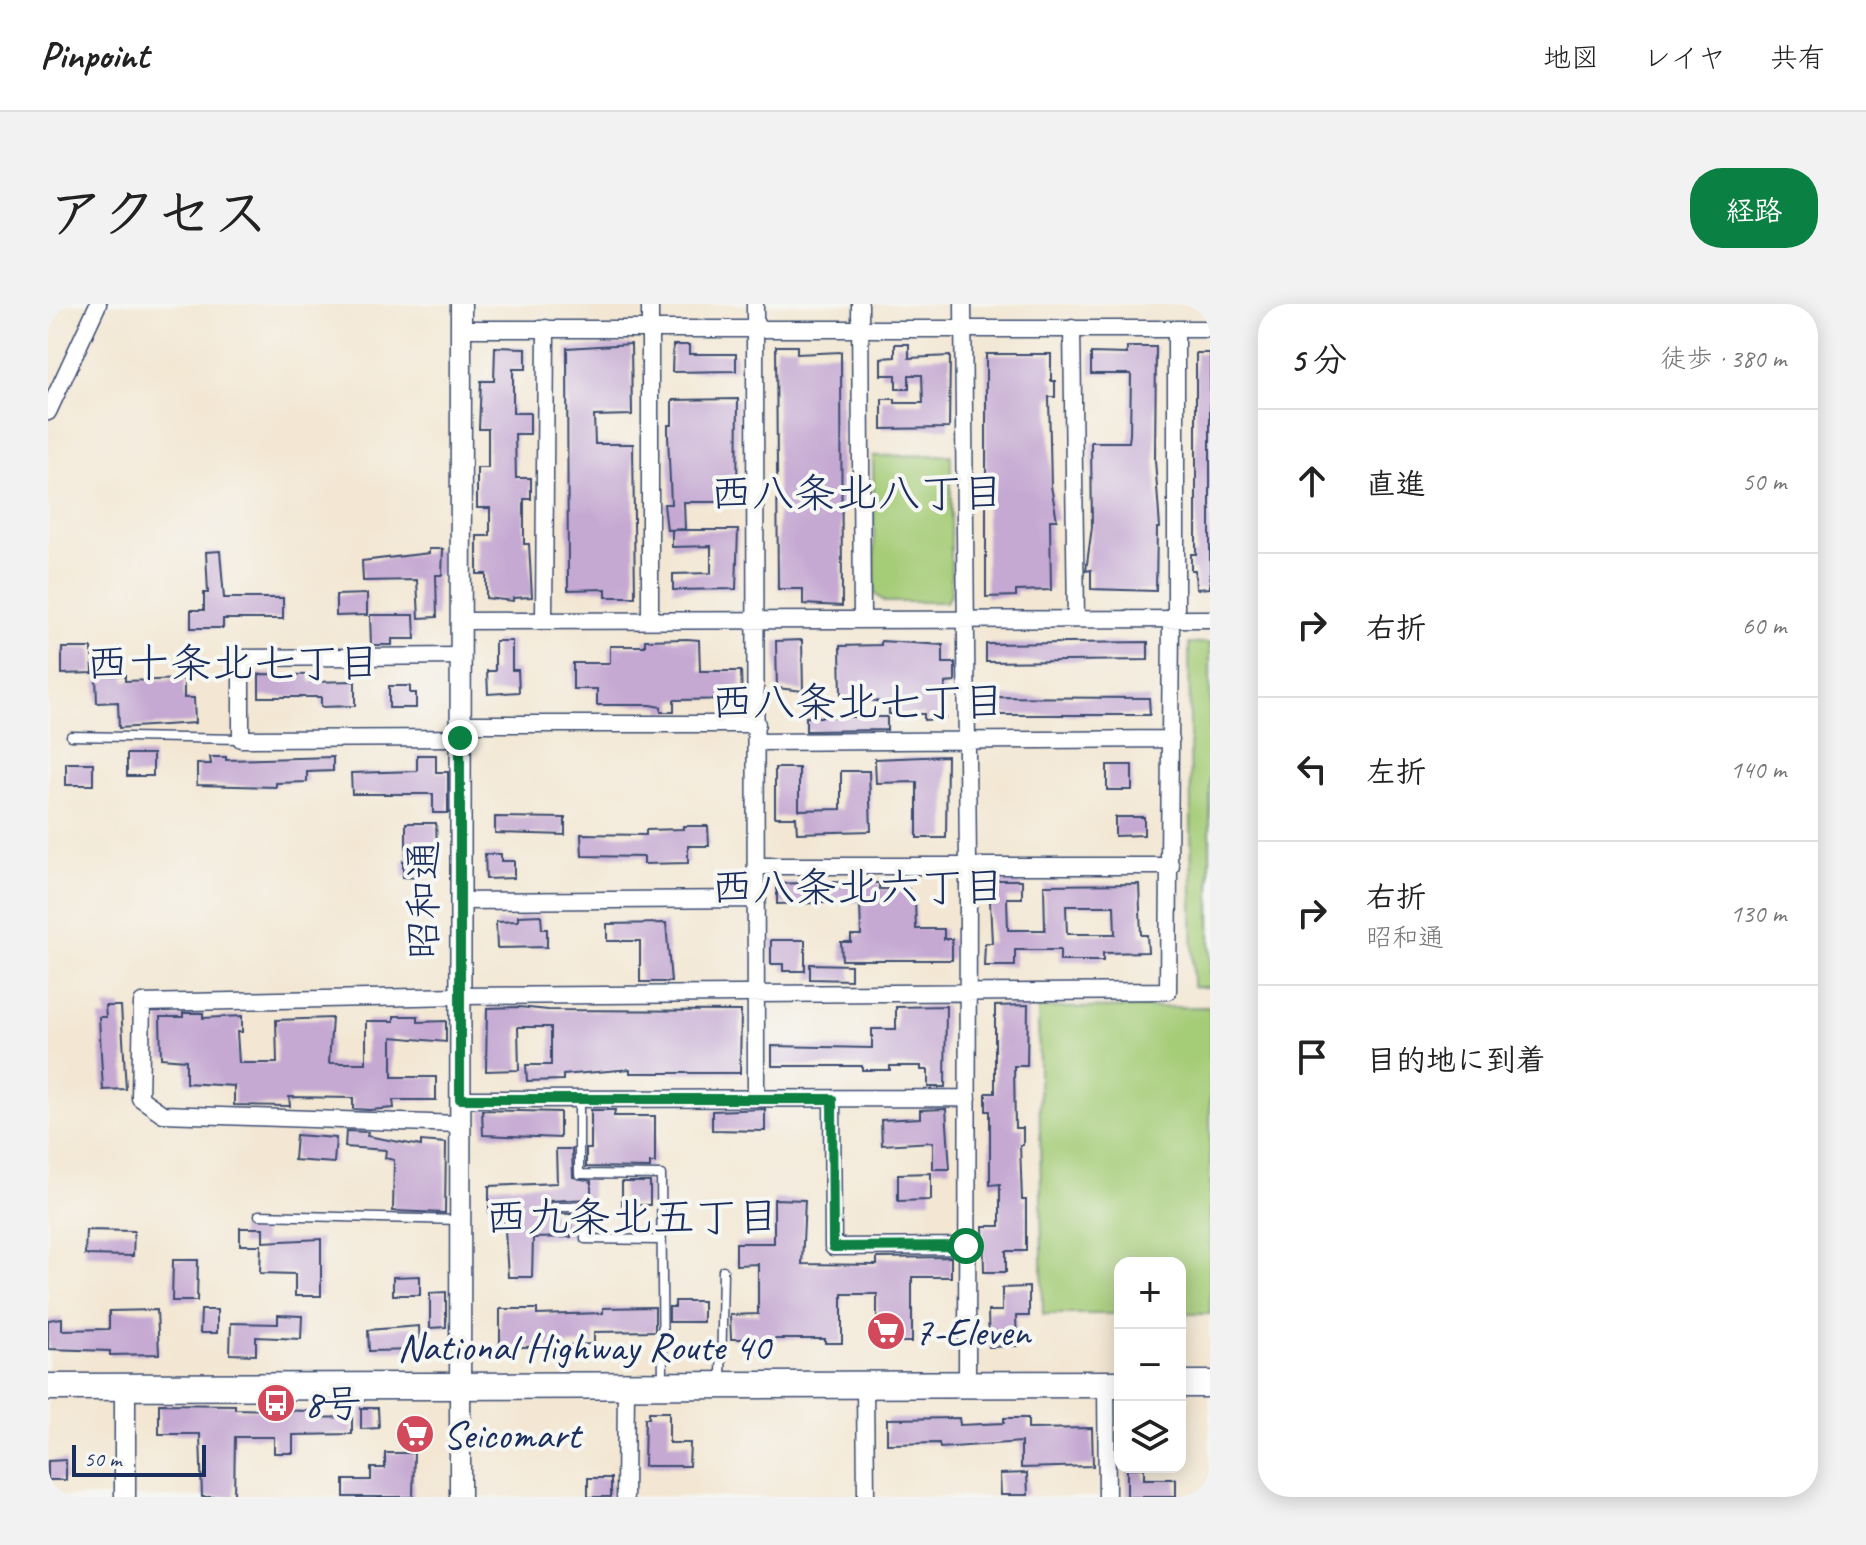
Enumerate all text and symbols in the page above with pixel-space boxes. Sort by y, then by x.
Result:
text: Pinpoint [40,32,149,79]
text: 地図 [1543,40,1599,75]
text: レイヤ [1643,40,1726,75]
text: 共有 [1770,40,1826,75]
button: 経路 [1690,168,1818,248]
text: アクセス [48,178,269,249]
text: 5 分 [1290,338,1347,381]
text: 徒歩 · 380 m [1661,342,1786,375]
icon: ahead [1290,459,1334,503]
text: 直進 [1366,465,1426,503]
text: 50 m [1742,465,1786,498]
district label: 西八条北八丁目 [710,467,1004,520]
icon: right [1290,603,1334,647]
text: 右折 [1366,609,1426,647]
text: 60 m [1742,609,1786,642]
district label: 西十条北七丁目 [86,637,380,690]
district label: 西八条北七丁目 [711,676,1005,729]
route end [442,720,478,756]
icon: left [1290,747,1334,791]
text: 左折 [1366,753,1426,791]
text: 140 m [1730,753,1786,786]
street label: 昭和通 [399,840,449,960]
district label: 西八条北六丁目 [711,861,1005,914]
text: 右折 [1366,878,1426,916]
icon: right [1290,891,1334,935]
text: 130 m [1730,897,1786,930]
text: 昭和通 [1366,921,1444,954]
icon: arrive [1290,1035,1334,1079]
text: 目的地に到着 [1366,1041,1546,1079]
district label: 西九条北五丁目 [485,1191,779,1244]
route start [948,1228,984,1264]
map controls [1114,1257,1186,1473]
button: + [1114,1257,1186,1329]
place label: 7-Eleven [914,1307,1032,1357]
supermarket icon: 7-Eleven [865,1310,907,1352]
street label: National Highway Route 40 [398,1322,773,1372]
button: − [1114,1329,1186,1401]
place label: 8号 [304,1379,362,1429]
bus stop icon: 8号 [255,1382,297,1424]
button: layers [1114,1401,1186,1473]
place label: Seicomart [443,1410,584,1460]
supermarket icon: Seicomart [394,1413,436,1455]
scale bar [72,1441,206,1477]
text: 50 m [84,1445,121,1473]

